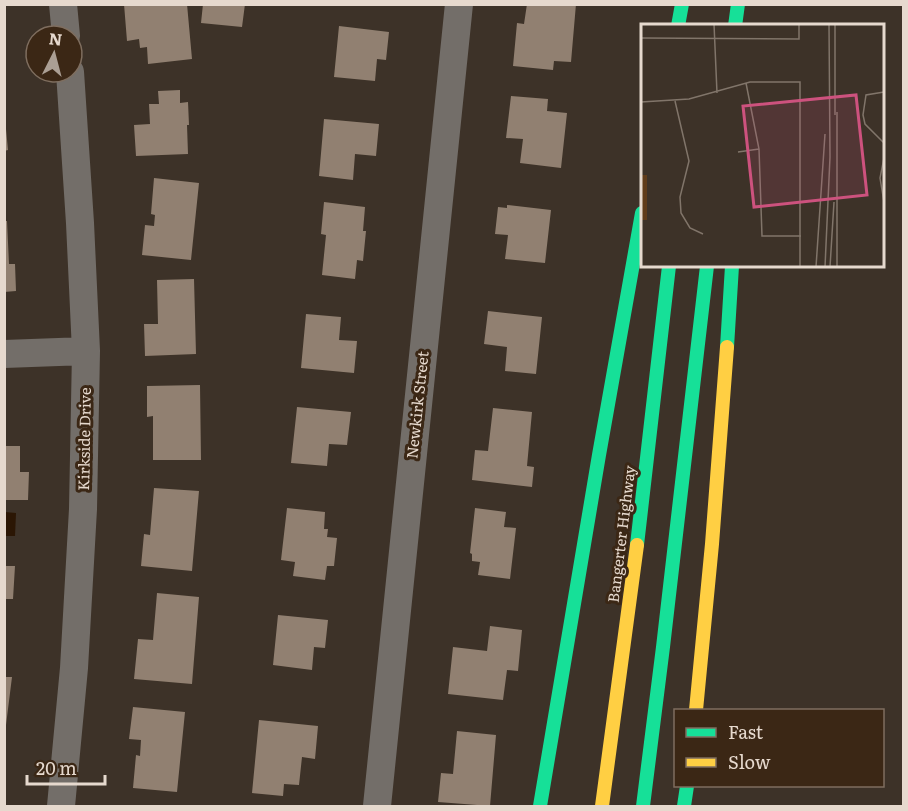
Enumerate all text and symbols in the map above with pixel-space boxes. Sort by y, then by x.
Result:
north arrow [24,24,84,84]
inset map [641,24,884,267]
text: N [48,25,64,51]
street label: Newkirk Street [399,350,434,460]
street label: Kirkside Drive [71,387,96,491]
street label: Bangerter Highway [601,464,640,604]
legend [674,709,884,787]
text: Fast [728,718,764,745]
scale bar [27,748,105,786]
text: Slow [728,748,771,775]
text: 20 m [36,754,77,781]

